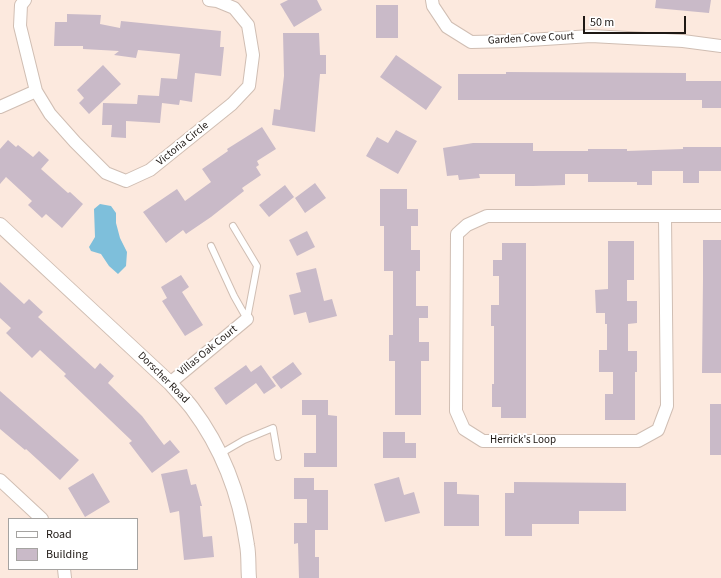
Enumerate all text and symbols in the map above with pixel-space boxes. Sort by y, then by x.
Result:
scale bar [585,8,688,34]
text: 50 m [590,14,614,31]
street label: Garden Cove Court [487,30,575,48]
street label: Victoria Circle [154,119,212,169]
street label: Villas Oak Court [176,323,240,379]
street label: Dorscher Road [135,350,191,406]
street label: Herrick's Loop [490,434,556,448]
legend [8,518,138,570]
text: Road [46,526,72,543]
text: Building [46,546,88,563]

